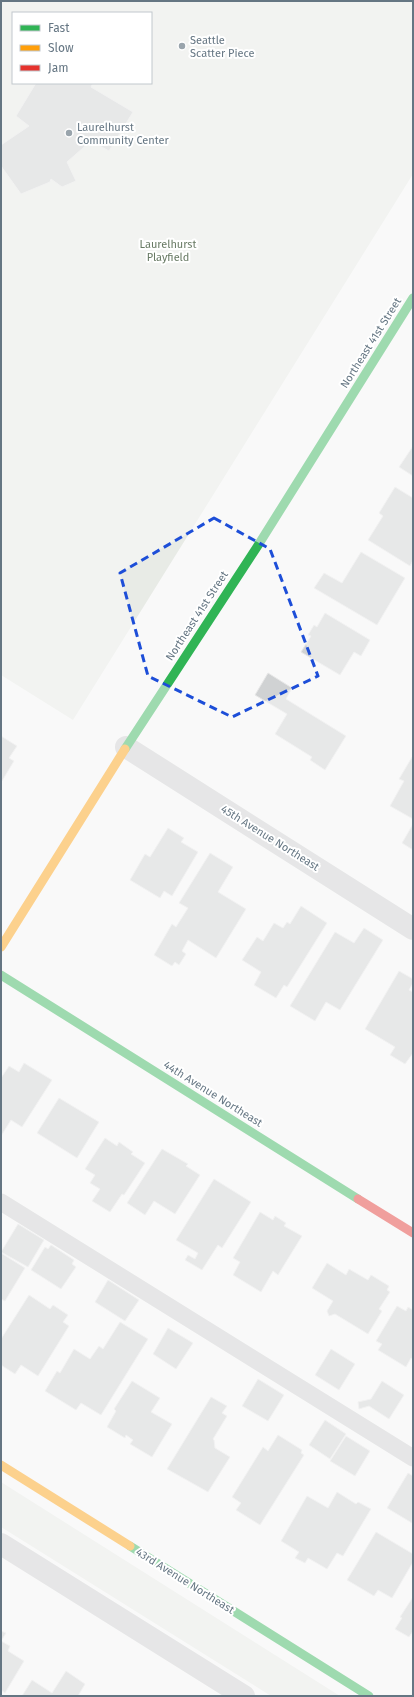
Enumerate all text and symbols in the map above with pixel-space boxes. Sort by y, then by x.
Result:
legend [12,12,152,84]
text: Fast [48,21,70,35]
place label: Seattle Scatter Piece [190,34,255,60]
text: Slow [48,41,74,55]
marker: Seattle Scatter Piece [177,41,187,51]
text: Jam [48,61,68,75]
place label: Laurelhurst Community Center [77,121,170,147]
marker: Laurelhurst Community Center [64,128,74,138]
park label: Laurelhurst Playfield [140,238,196,264]
street label: Northeast 41st Street [338,295,404,391]
street label: Northeast 41st Street [163,569,231,663]
street label: 45th Avenue Northeast [218,802,322,874]
street label: 44th Avenue Northeast [161,1058,265,1130]
street label: 43rd Avenue Northeast [133,1545,237,1617]

